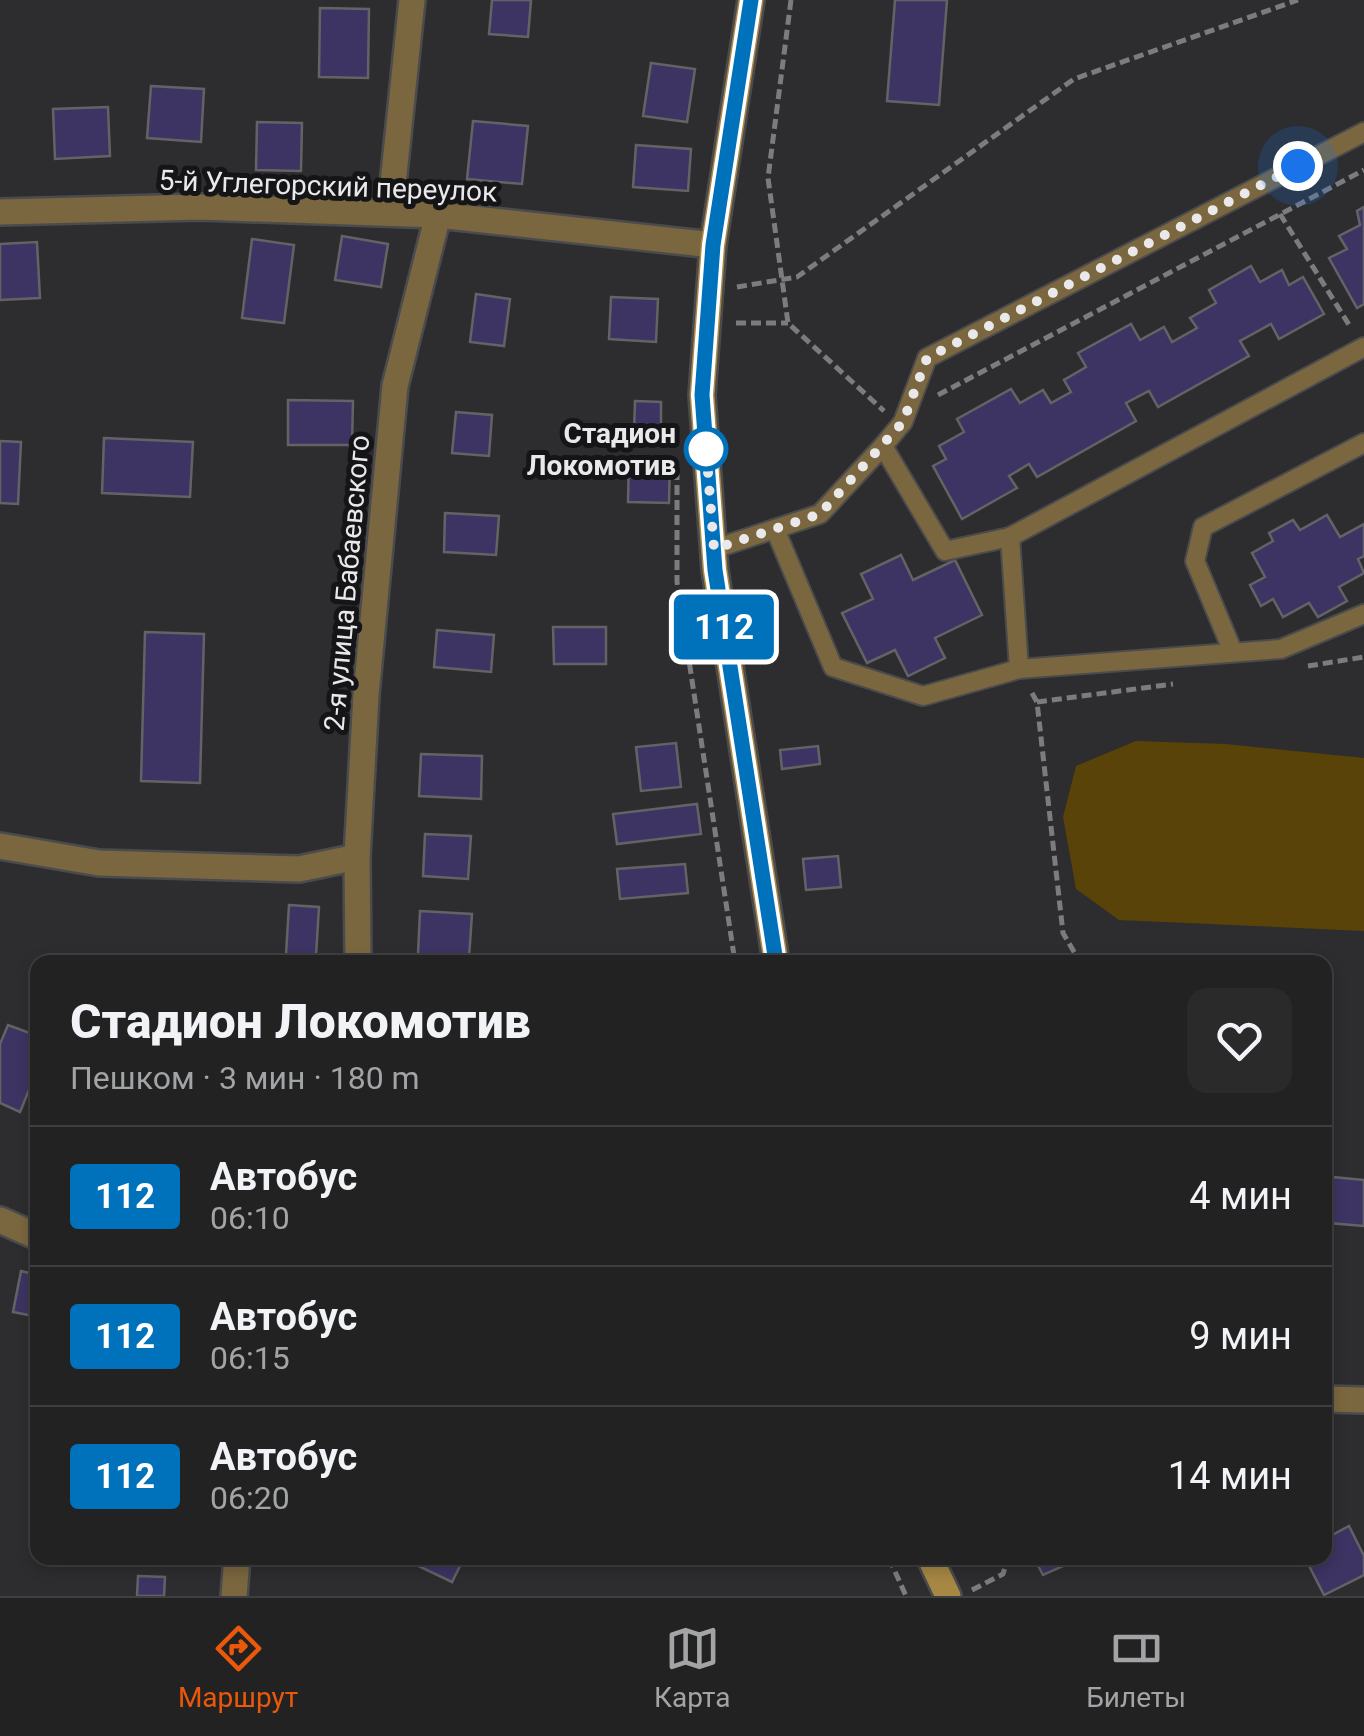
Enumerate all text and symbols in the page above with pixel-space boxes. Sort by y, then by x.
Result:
your location [1273,141,1323,191]
street label: 5-й Углегорский переулок [158,164,498,208]
place label: Стадион Локомотив [527,417,676,482]
marker: Стадион Локомотив [685,428,727,470]
street label: 2-я улица Бабаевского [318,434,376,732]
line badge: 112 [666,594,782,660]
text: 112 [694,607,754,648]
button: heart [1187,988,1292,1093]
text: Стадион Локомотив [70,993,531,1050]
text: Пешком · 3 мин · 180 m [70,1059,420,1097]
text: Автобус [210,1155,357,1199]
text: 4 мин [1189,1174,1292,1218]
text: 112 [95,1176,155,1217]
text: 06:10 [210,1199,290,1237]
text: Автобус [210,1295,357,1339]
text: 9 мин [1189,1314,1292,1358]
text: 112 [95,1316,155,1357]
text: 06:15 [210,1339,290,1377]
text: Автобус [210,1435,357,1479]
text: 14 мин [1168,1454,1292,1498]
text: 112 [95,1456,155,1497]
text: 06:20 [210,1479,290,1517]
tab: Маршрут [178,1621,298,1714]
tab: Карта [654,1621,730,1714]
tab: Билеты [1086,1621,1186,1714]

